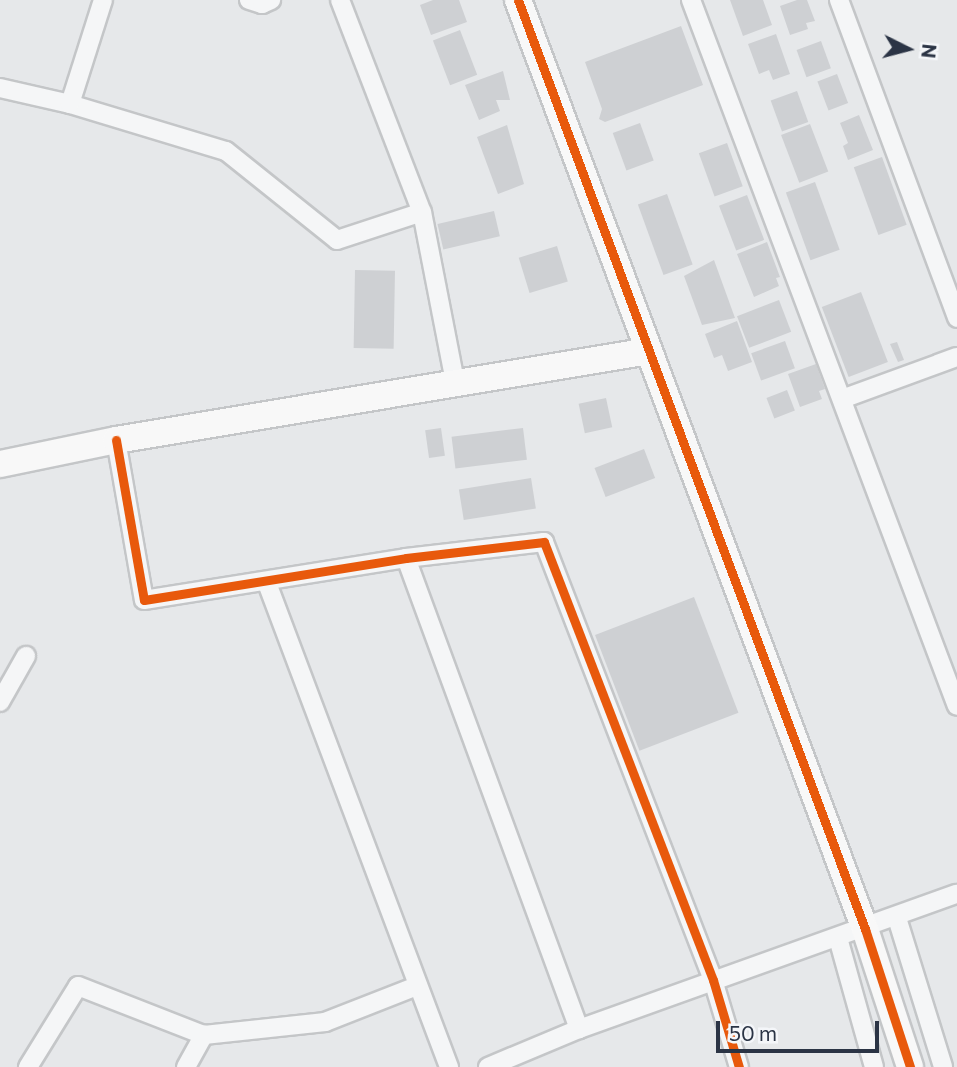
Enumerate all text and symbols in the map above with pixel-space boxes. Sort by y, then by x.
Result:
north arrow [873,14,943,84]
text: N [917,43,942,60]
scale bar [719,1007,882,1052]
text: 50 m [729,1020,777,1045]

